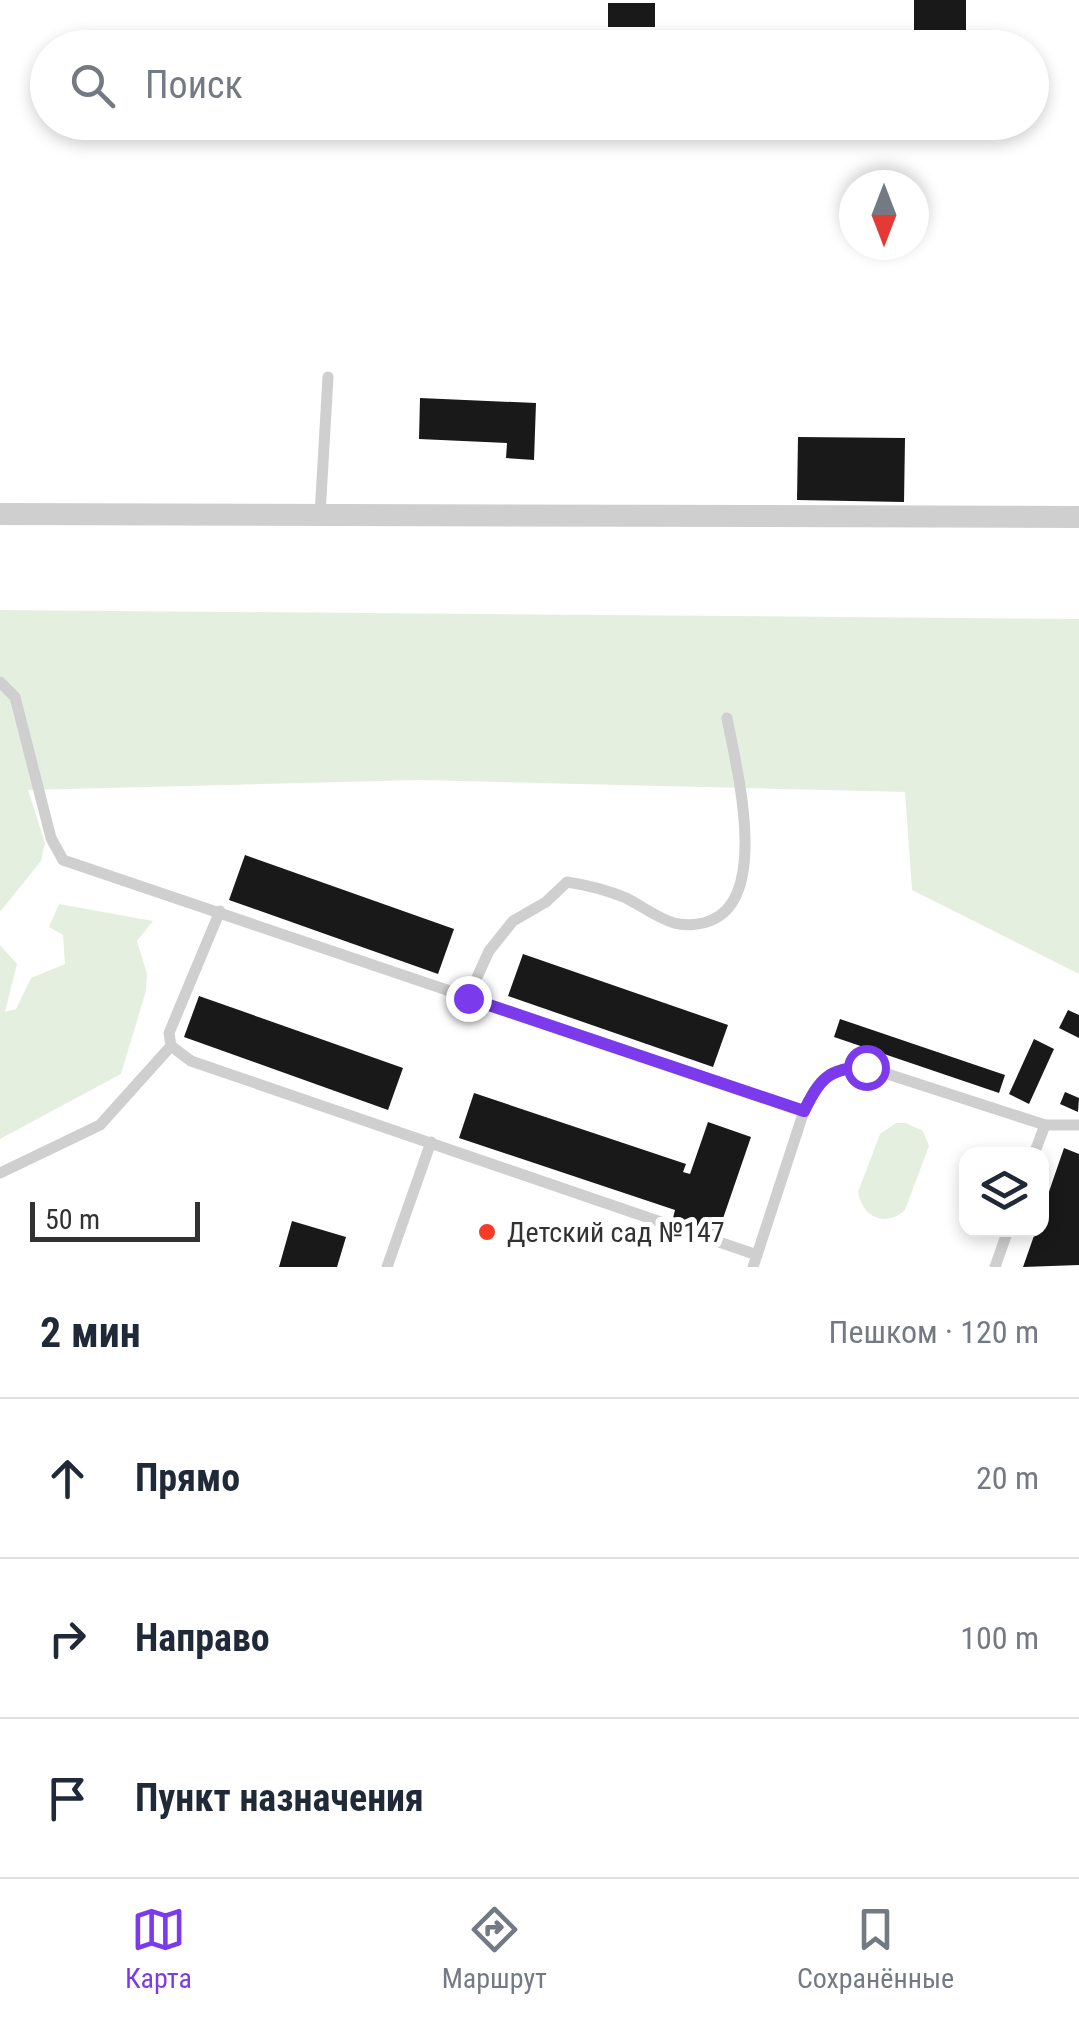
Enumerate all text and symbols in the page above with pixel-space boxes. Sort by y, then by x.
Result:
search box [30,30,1049,140]
icon: search [65,58,120,113]
text: Поиск [145,63,243,107]
north arrow [839,170,929,260]
route end [446,976,492,1022]
route start [844,1045,890,1091]
map controls [959,1147,1049,1237]
button: layers [959,1147,1049,1237]
scale bar [30,1197,200,1242]
text: 50 m [45,1203,100,1236]
place label: Детский сад №147 [507,1216,725,1249]
marker: Детский сад №147 [476,1221,498,1243]
text: 2 мин [40,1308,141,1357]
text: Пешком · 120 m [829,1313,1039,1351]
icon: ahead [40,1451,95,1506]
text: Прямо [135,1456,240,1500]
text: 20 m [976,1459,1039,1497]
icon: right [40,1611,95,1666]
text: Направо [135,1616,270,1660]
text: 100 m [960,1619,1039,1657]
icon: arrive [40,1771,95,1826]
text: Пункт назначения [135,1776,424,1820]
tab: Карта [125,1902,192,1995]
tab: Маршрут [442,1902,547,1995]
tab: Сохранённые [797,1902,954,1995]

